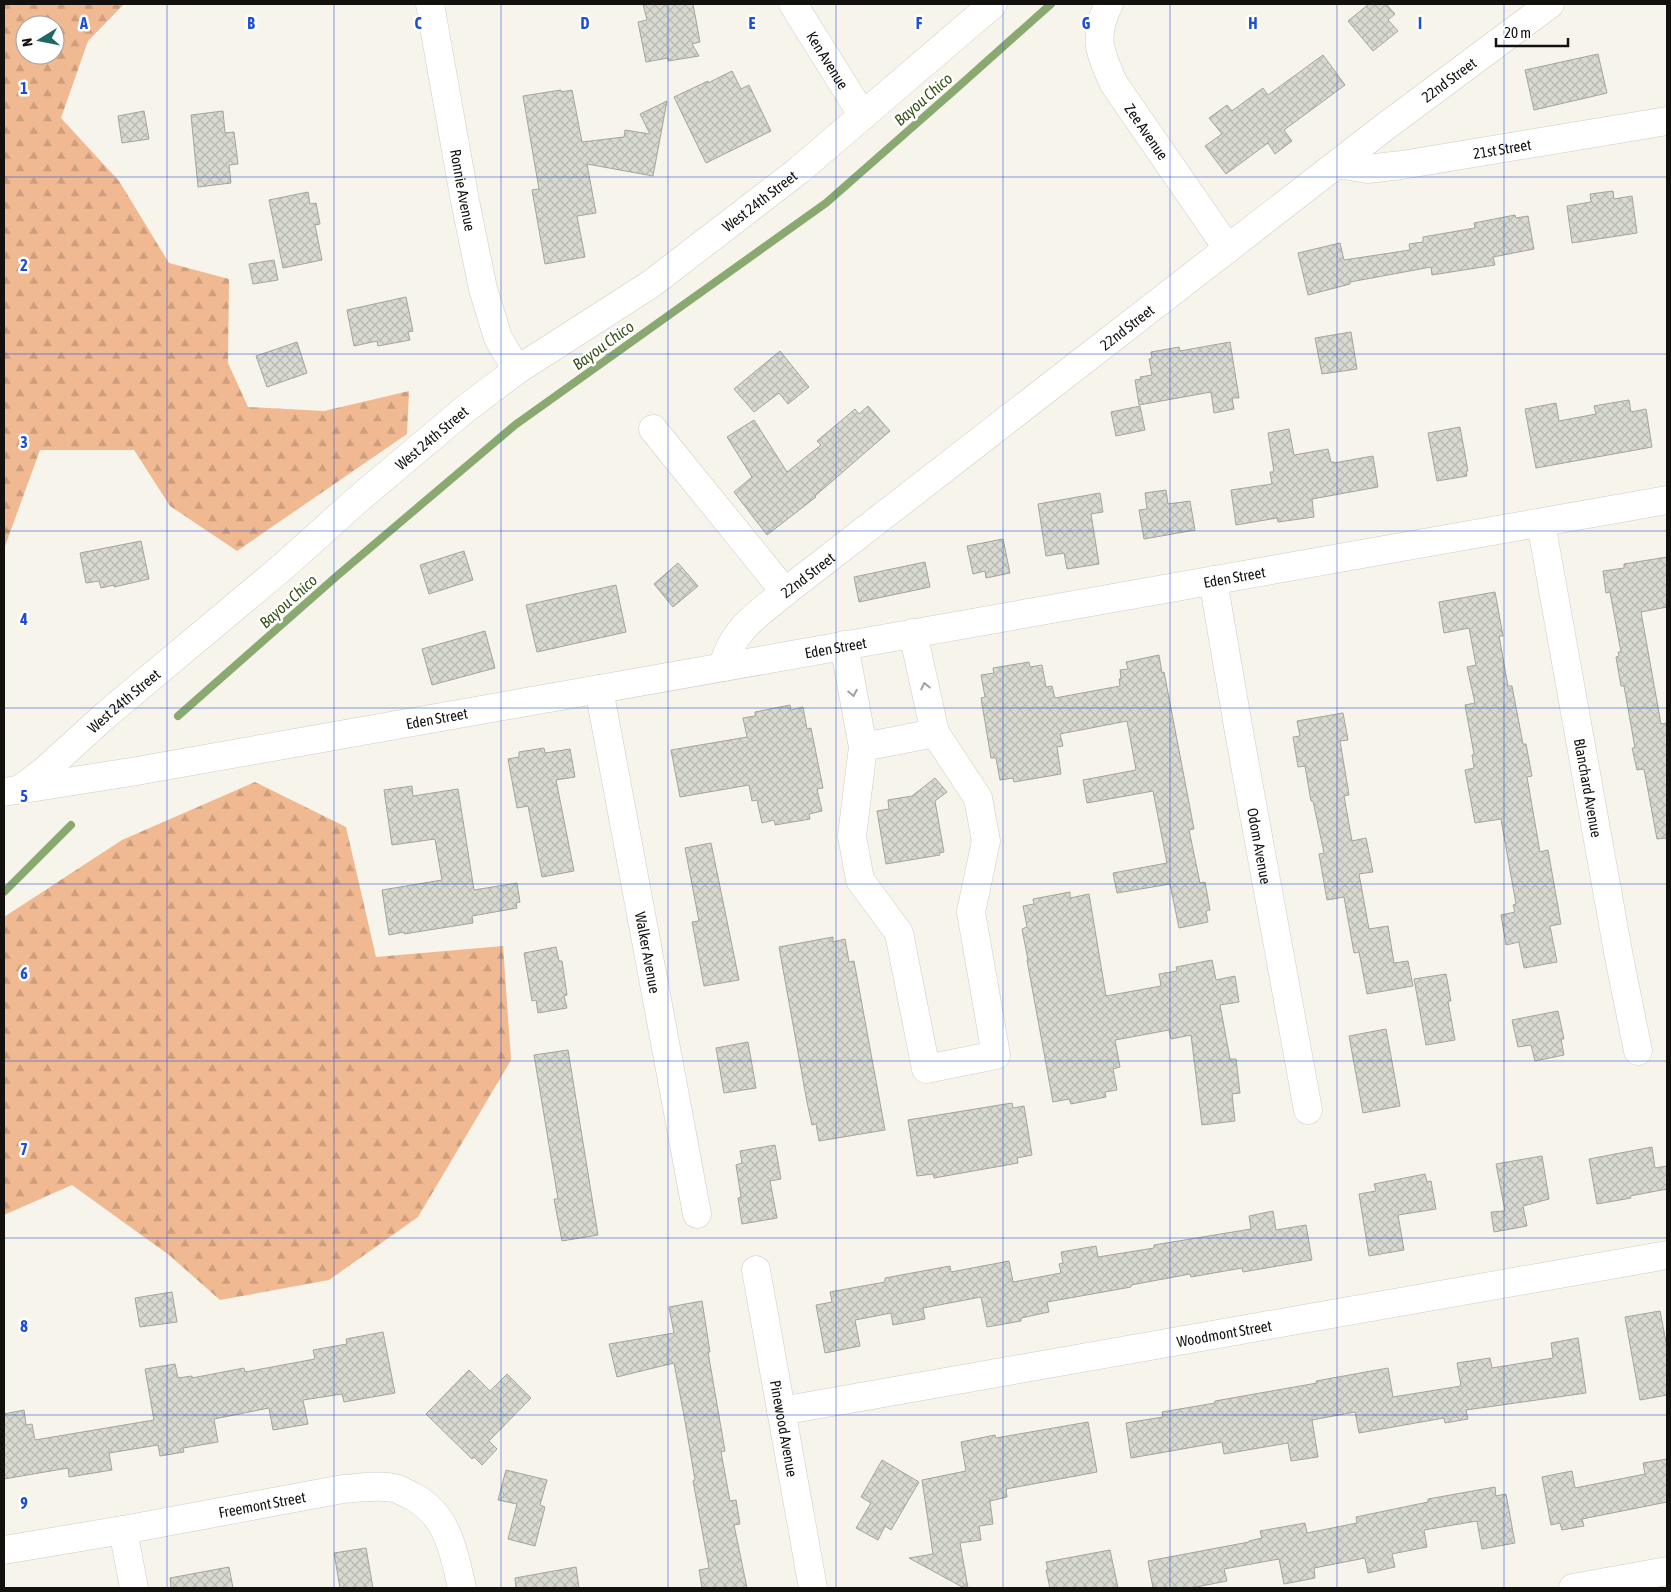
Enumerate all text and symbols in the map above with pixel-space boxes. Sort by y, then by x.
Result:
text: A [79,14,88,32]
text: B [247,14,255,32]
text: C [414,14,422,32]
text: D [581,14,590,32]
text: E [749,14,756,32]
text: F [916,14,923,32]
text: G [1082,14,1091,32]
text: H [1248,14,1258,32]
text: I [1418,14,1422,32]
north arrow [15,15,65,65]
scale bar [1496,15,1568,47]
text: 20 m [1504,24,1531,41]
street label: Ken Avenue [804,28,852,92]
text: N [19,37,36,48]
street label: 22nd Street [1418,54,1479,105]
water label: Bayou Chico [890,69,956,130]
text: 1 [20,79,28,97]
street label: Zee Avenue [1122,100,1172,163]
street label: 21st Street [1472,135,1532,162]
street label: Ronnie Avenue [447,148,479,233]
street label: West 24th Street [719,167,800,235]
text: 2 [20,256,28,274]
street label: 22nd Street [1096,301,1157,353]
water label: Bayou Chico [569,317,638,374]
street label: West 24th Street [392,402,471,473]
text: 3 [20,433,28,451]
street label: 22nd Street [777,548,838,601]
street label: Eden Street [1202,563,1267,590]
water label: Bayou Chico [256,571,321,632]
text: 4 [19,610,28,628]
street label: Eden Street [803,633,868,661]
street label: West 24th Street [84,665,163,736]
one-way arrow [920,681,930,690]
one-way arrow [847,689,857,698]
street label: Eden Street [404,704,469,732]
street label: Blanchard Avenue [1571,737,1606,839]
text: 5 [20,787,28,805]
street label: Odom Avenue [1244,806,1275,886]
street label: Walker Avenue [632,910,664,995]
text: 6 [20,964,28,982]
text: 7 [20,1140,28,1158]
street label: Woodmont Street [1175,1316,1273,1350]
text: 8 [20,1317,28,1335]
street label: Pinewood Avenue [767,1379,801,1478]
street label: Freemont Street [217,1488,307,1521]
text: 9 [20,1494,28,1512]

